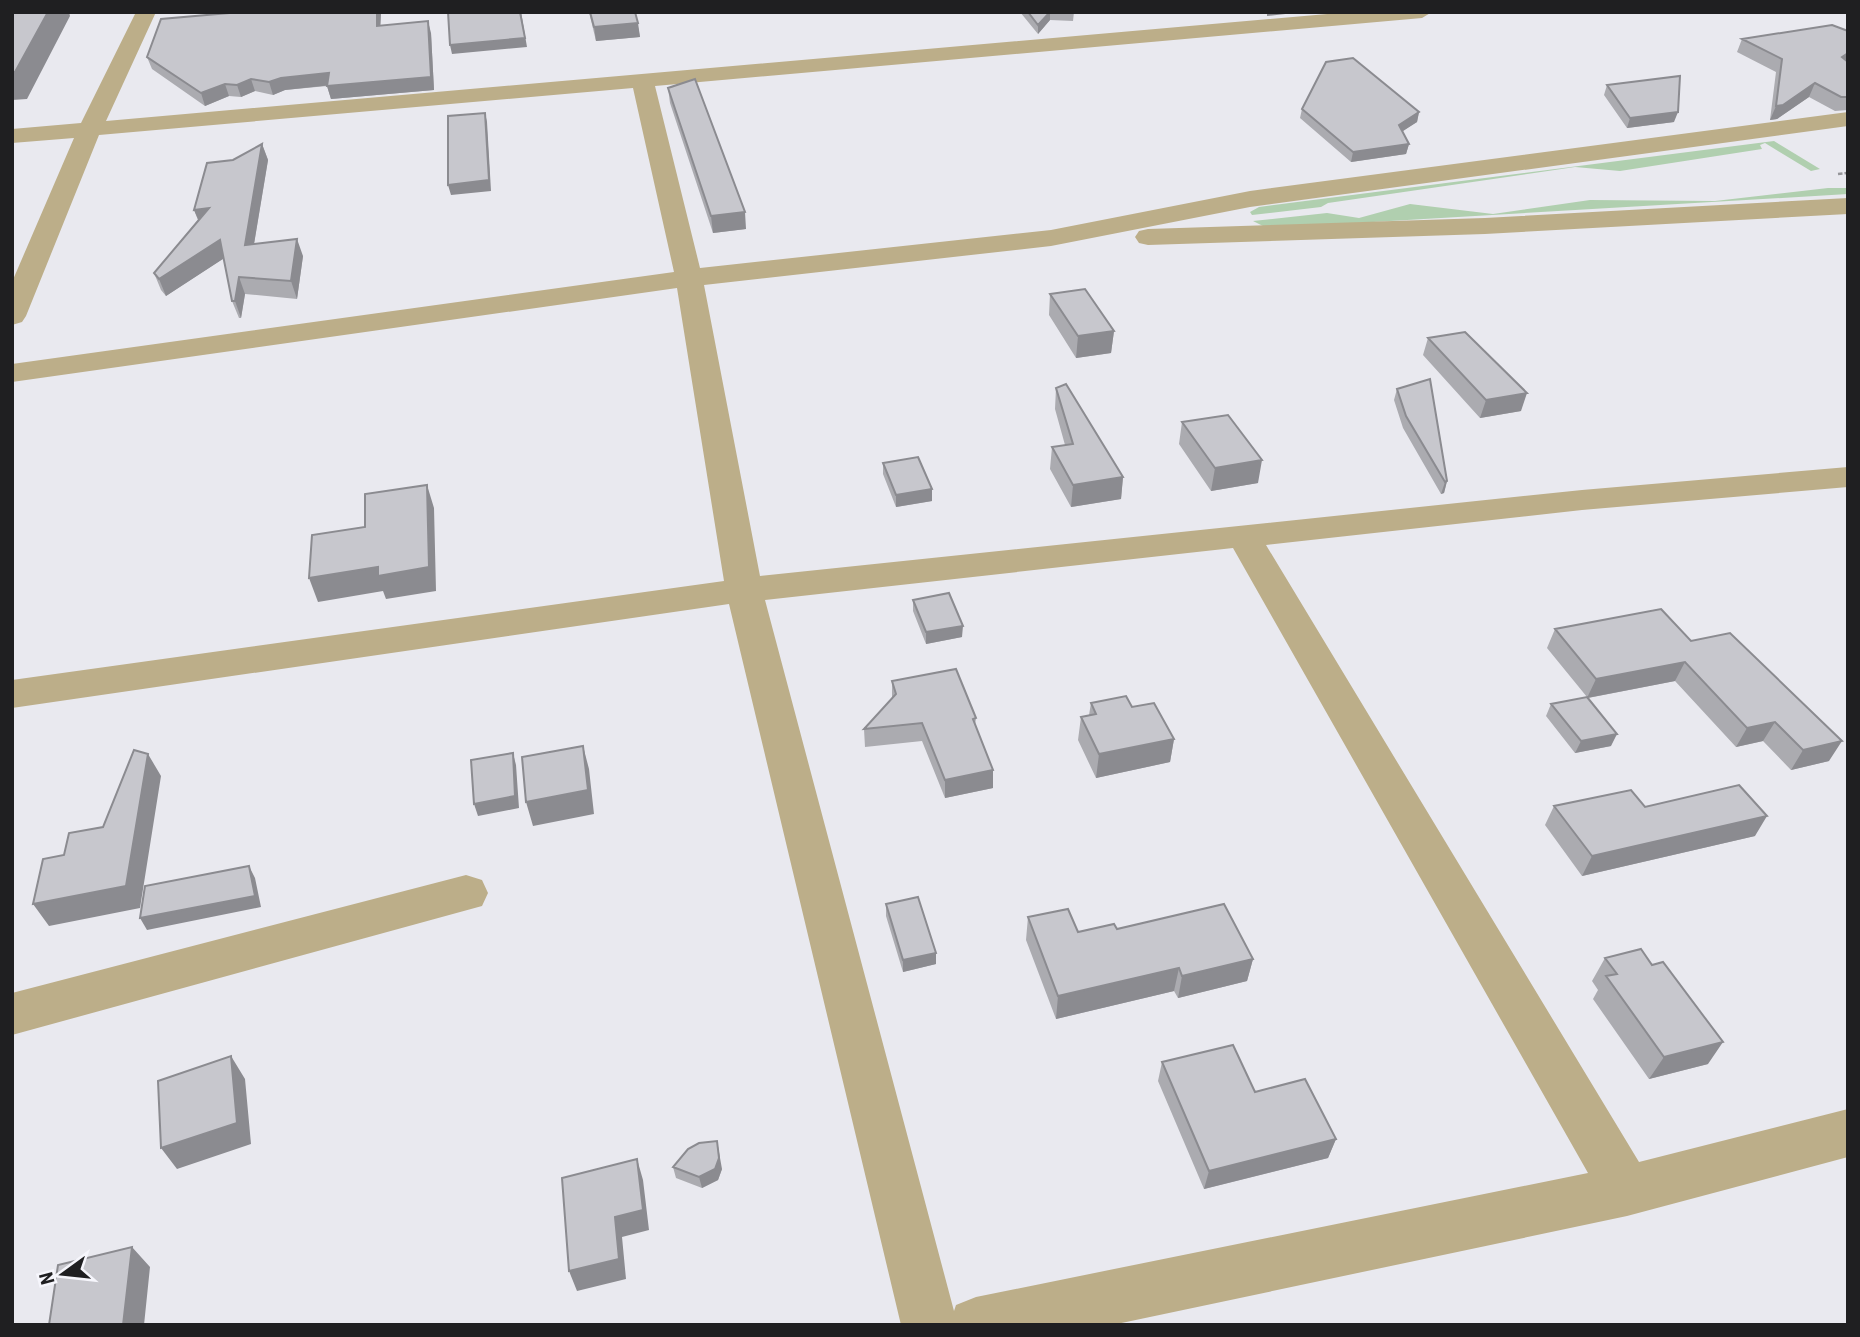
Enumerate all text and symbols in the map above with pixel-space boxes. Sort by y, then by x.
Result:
north arrow [28,1239,98,1309]
text: N [34,1270,60,1287]

